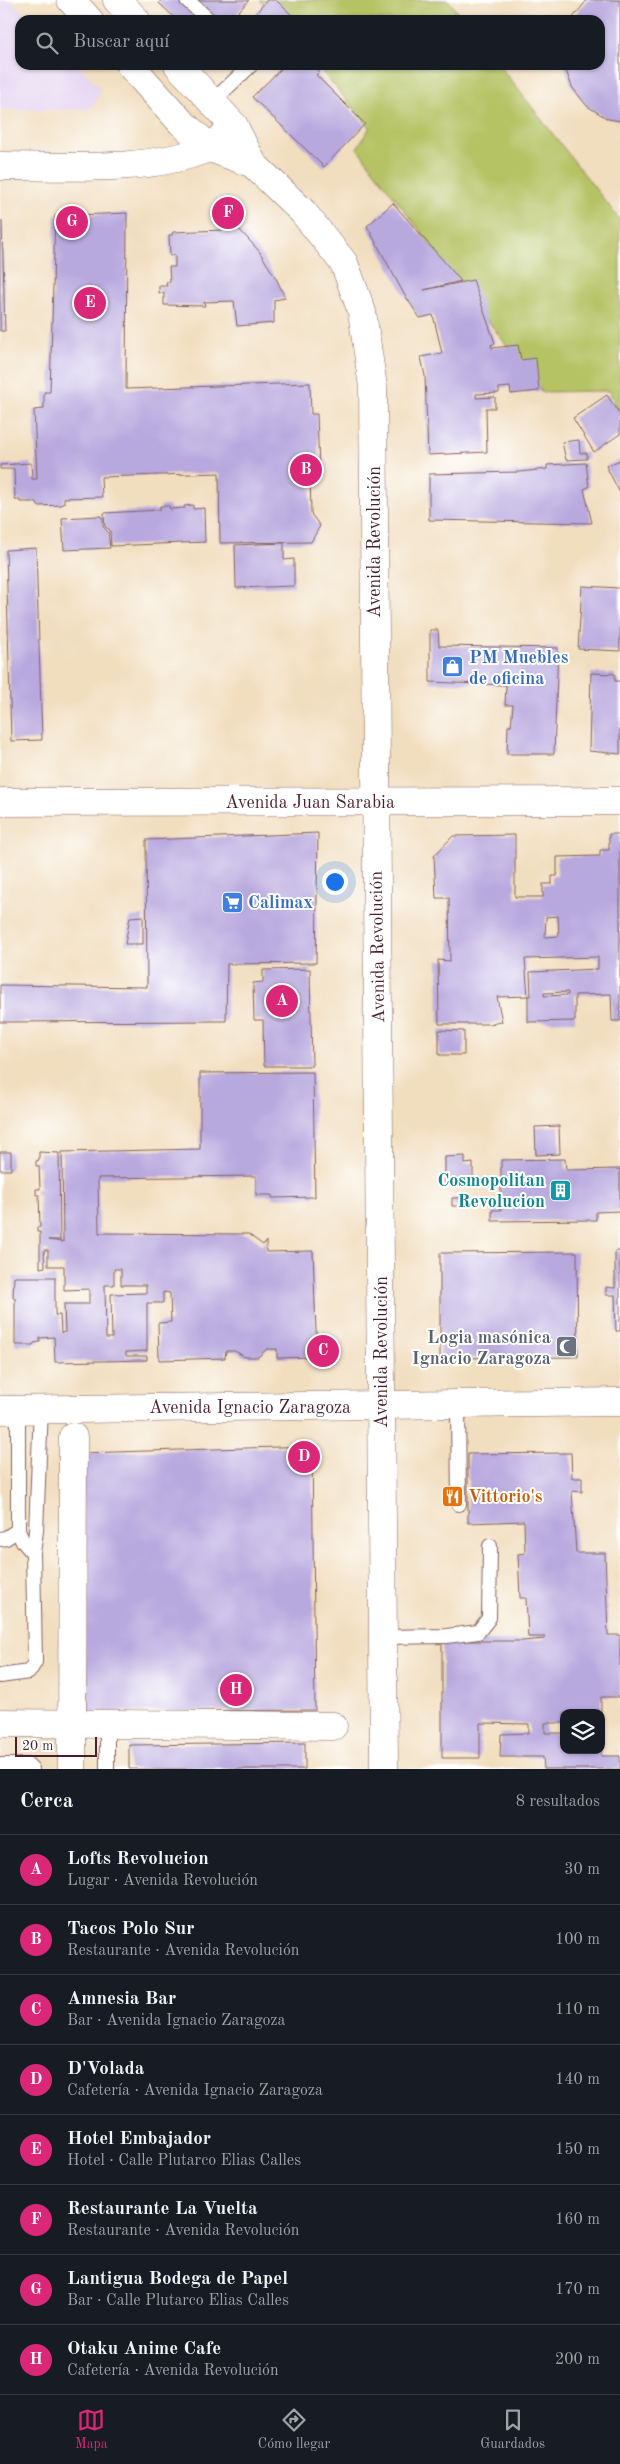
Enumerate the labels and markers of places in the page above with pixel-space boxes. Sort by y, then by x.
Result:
pin: F [212,194,244,232]
pin: G [56,203,88,241]
pin: E [74,284,106,322]
pin: B [290,451,322,489]
place label: PM Muebles de oficina [469,649,569,688]
shop icon: PM Muebles de oficina [441,655,465,679]
supermarket icon: Calimax [220,890,244,914]
place label: Calimax [248,894,313,912]
pin: A [266,982,298,1020]
place label: Cosmopolitan Revolucion [437,1172,545,1211]
building icon: Cosmopolitan Revolucion [549,1178,573,1202]
place label: Logia masónica Ignacio Zaragoza [412,1329,551,1368]
pin: C [307,1332,339,1370]
mosque icon: Logia masónica Ignacio Zaragoza [555,1335,579,1359]
pin: D [288,1438,320,1476]
restaurant icon: Vittorio's [440,1484,464,1508]
place label: Vittorio's [468,1488,543,1506]
pin: H [220,1671,252,1709]

